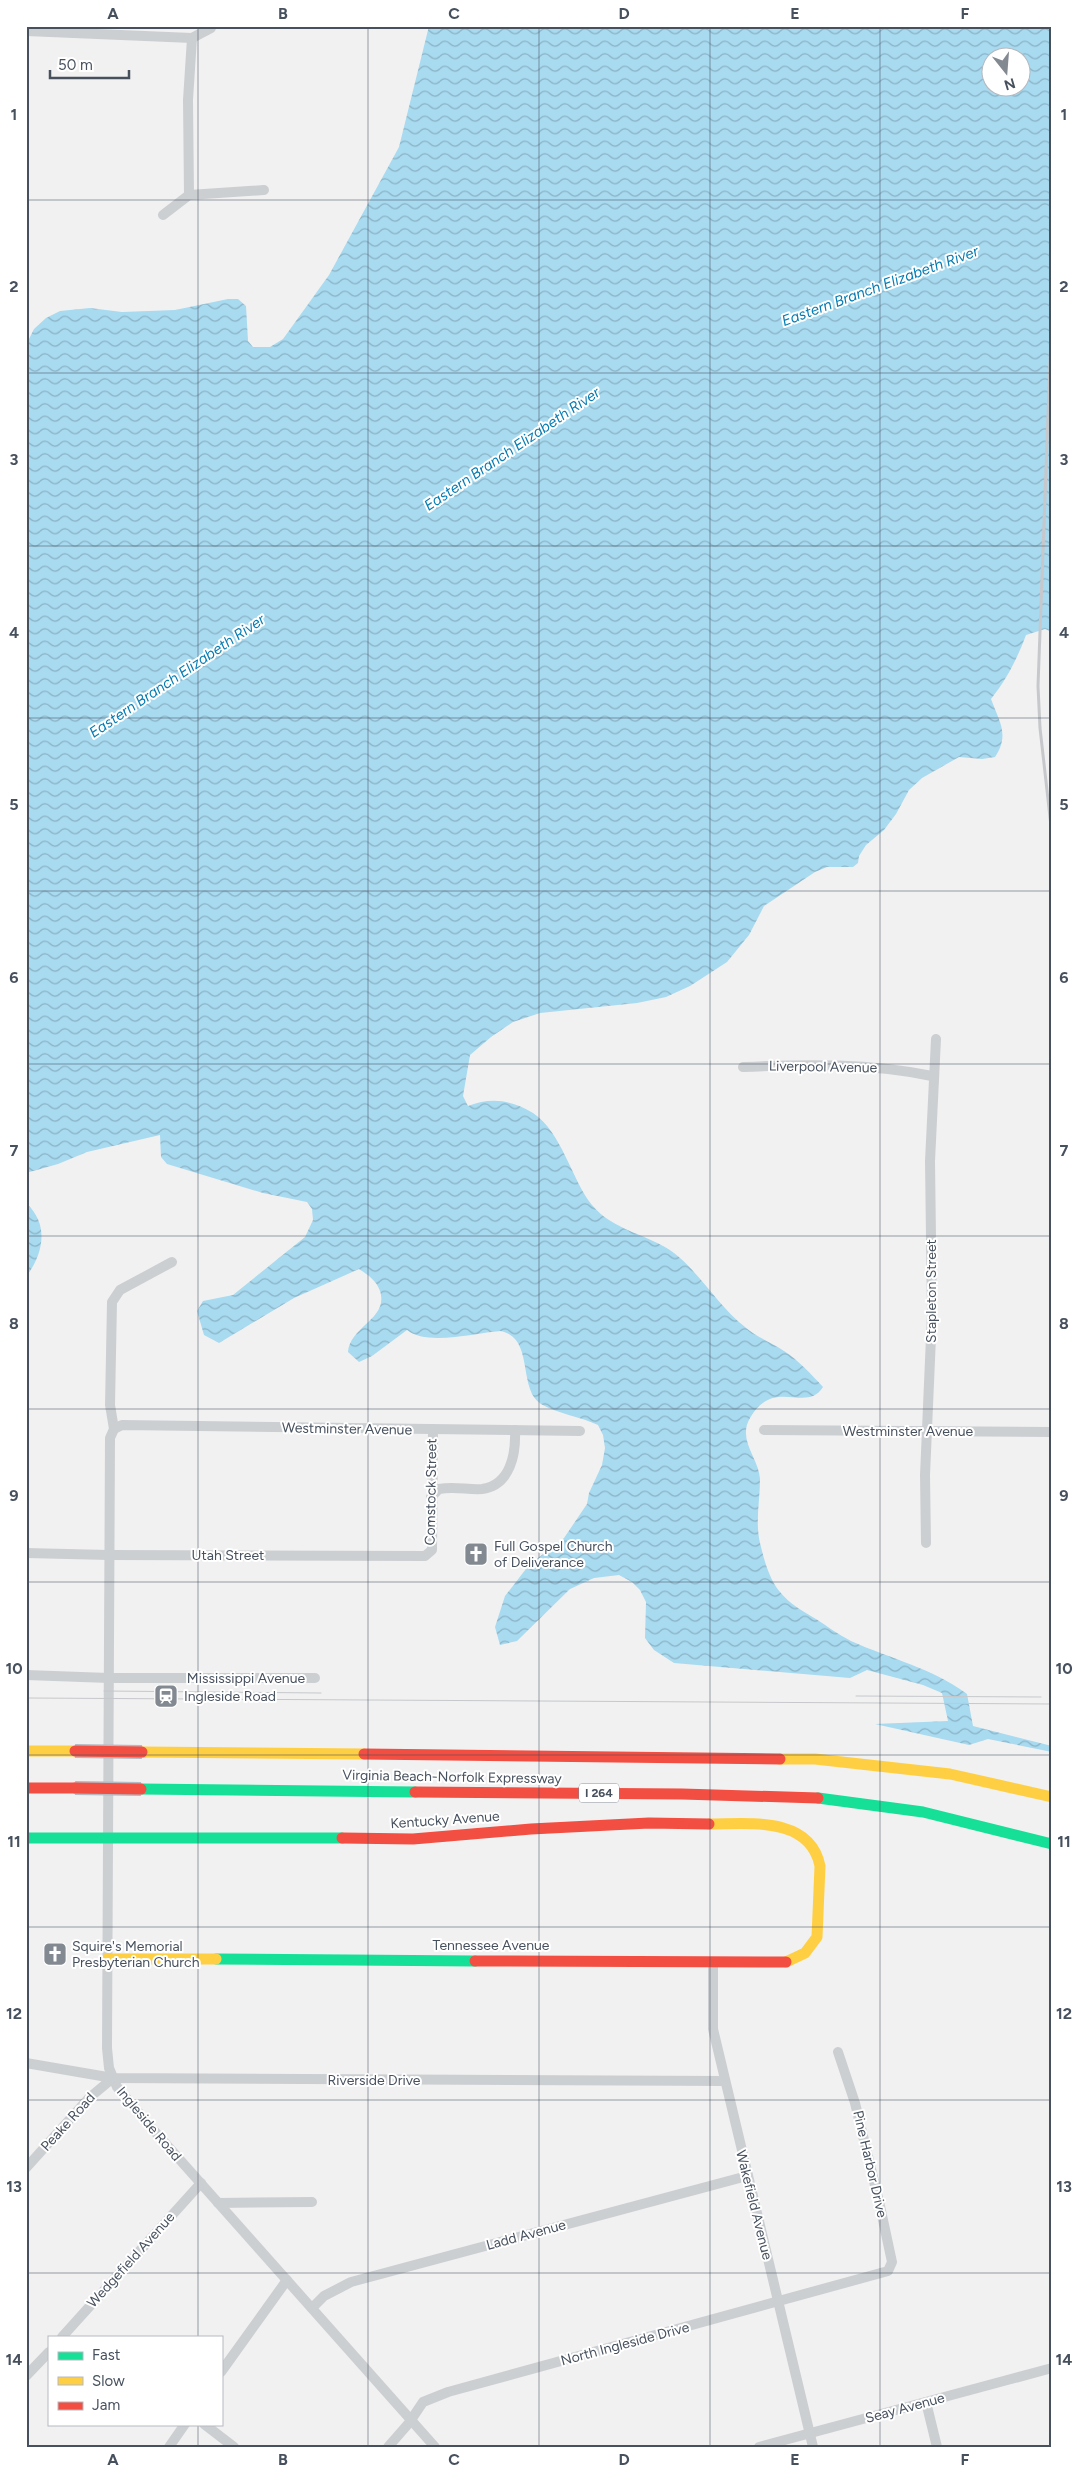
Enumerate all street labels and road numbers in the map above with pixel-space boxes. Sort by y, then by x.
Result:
street label: Liverpool Avenue [769,1058,878,1076]
street label: Stapleton Street [923,1239,940,1343]
street label: Westminster Avenue [282,1419,413,1439]
street label: Westminster Avenue [843,1423,973,1440]
street label: Comstock Street [422,1438,440,1546]
street label: Utah Street [192,1547,264,1564]
street label: Mississippi Avenue [187,1670,305,1687]
street label: Virginia Beach-Norfolk Expressway [342,1767,562,1787]
road number: I 264 [579,1784,619,1802]
street label: Kentucky Avenue [390,1808,501,1832]
street label: Tennessee Avenue [433,1937,550,1954]
street label: Riverside Drive [328,2072,421,2089]
street label: Ingleside Road [113,2083,185,2165]
street label: Peake Road [37,2089,99,2155]
street label: Pine Harbor Drive [849,2109,891,2220]
street label: Wakefield Avenue [732,2148,776,2262]
street label: Wedgefield Avenue [84,2208,179,2311]
street label: Ladd Avenue [484,2216,568,2254]
street label: North Ingleside Drive [559,2319,691,2369]
street label: Seay Avenue [863,2389,947,2427]

